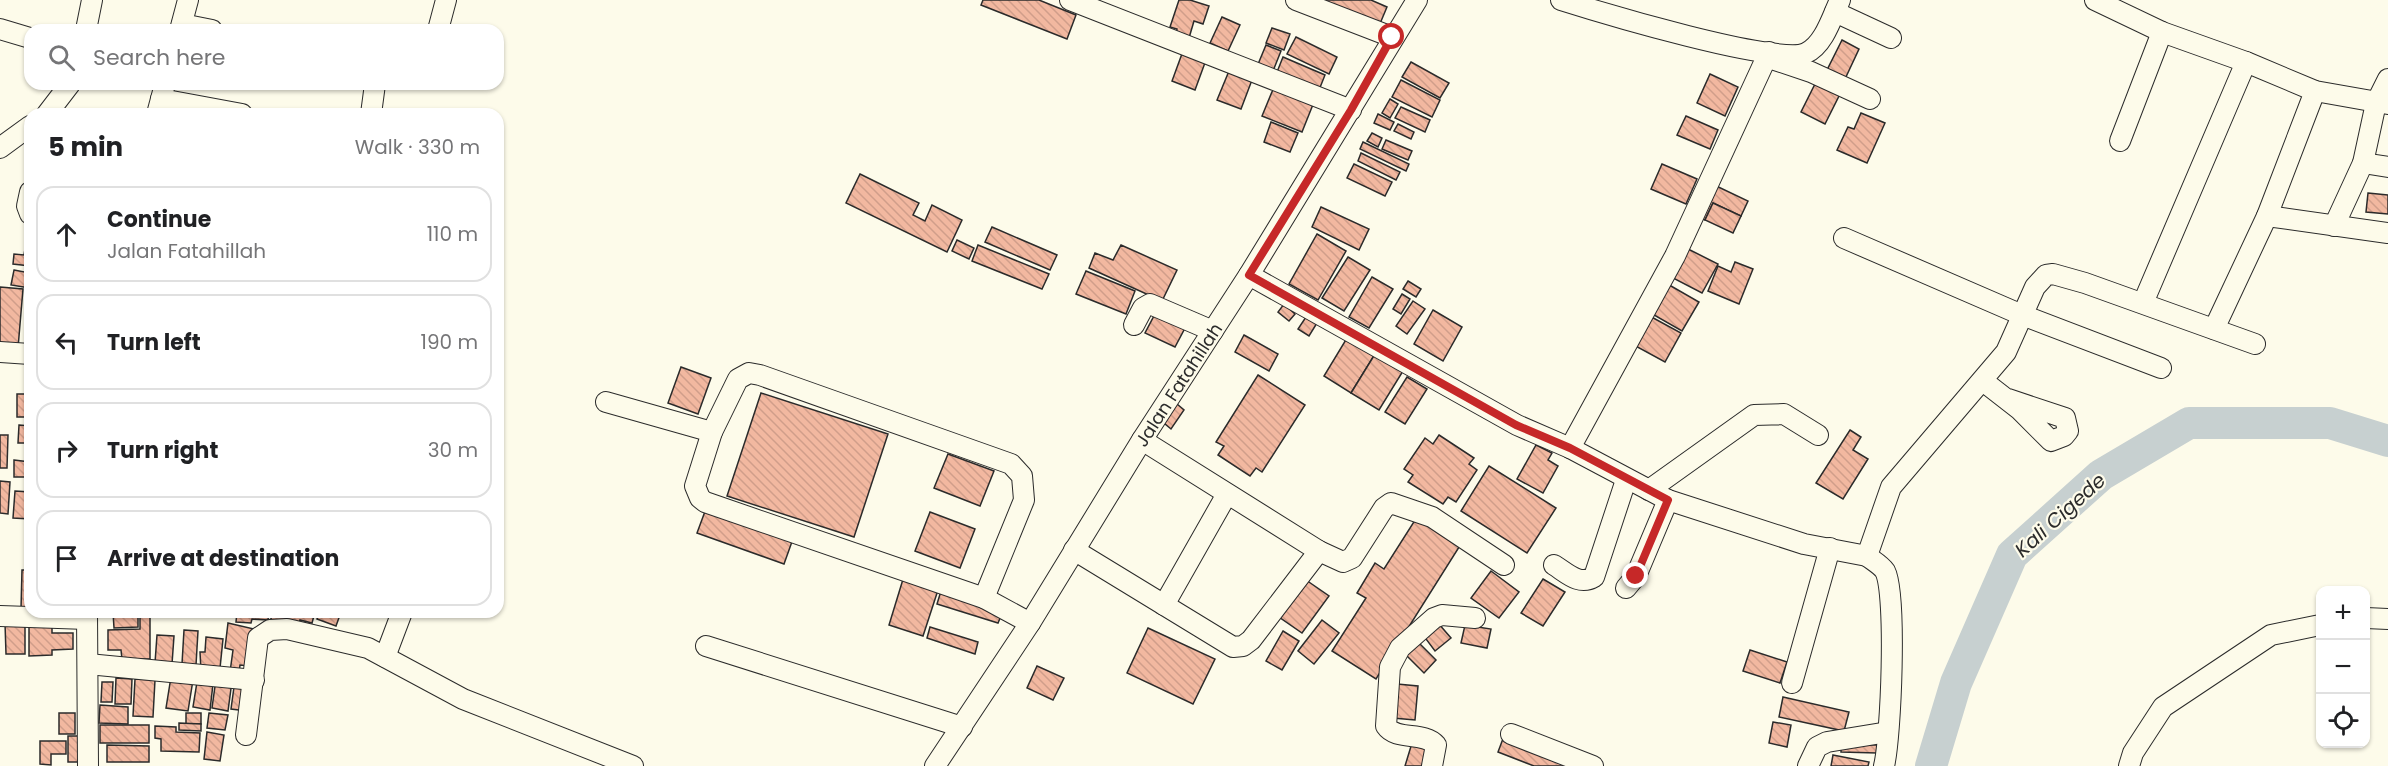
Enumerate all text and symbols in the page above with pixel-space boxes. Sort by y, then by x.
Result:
route start [1378,23,1404,49]
search box [24,24,504,90]
icon: search [45,41,78,74]
text: Search here [93,42,226,73]
text: 5 min [48,129,123,165]
text: Walk · 330 m [355,133,480,161]
text: Continue [107,204,211,235]
icon: ahead [50,218,83,251]
text: 110 m [427,220,478,248]
text: Jalan Fatahillah [107,237,266,265]
street label: Jalan Fatahillah [1129,318,1228,452]
icon: left [50,326,83,359]
text: Turn left [107,327,201,358]
text: 190 m [421,328,478,356]
icon: right [50,434,83,467]
text: Turn right [107,435,218,466]
text: 30 m [428,436,478,464]
water label: Kali Cigede [2008,467,2112,563]
icon: arrive [50,542,83,575]
text: Arrive at destination [107,543,339,574]
route end [1622,562,1648,588]
map controls [2316,586,2370,748]
button: + [2316,586,2370,640]
button: − [2316,640,2370,694]
button: locate [2316,694,2370,748]

